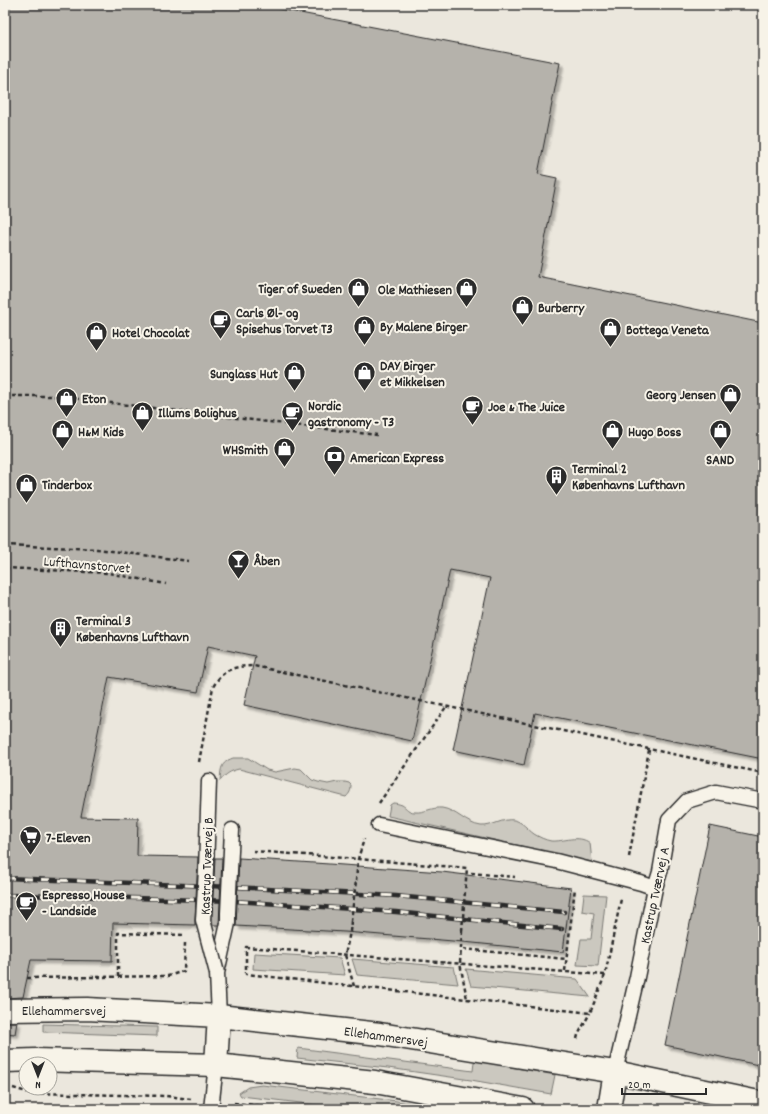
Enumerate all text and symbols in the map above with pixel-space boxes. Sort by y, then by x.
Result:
shop icon: Tiger of Sweden [345,275,371,308]
shop icon: Ole Mathiesen [454,276,480,309]
place label: Tiger of Sweden [258,280,343,300]
place label: Ole Mathiesen [378,281,453,301]
shop icon: Burberry [509,294,535,327]
place label: Burberry [538,299,585,319]
place label: Carls Øl- og Spisehus Torvet T3 [236,304,333,340]
cafe icon: Carls Øl- og Spisehus Torvet T3 [208,307,234,340]
shop icon: By Malene Birger [352,313,378,346]
shop icon: Bottega Veneta [598,316,624,349]
place label: By Malene Birger [380,318,468,338]
shop icon: Hotel Chocolat [83,319,109,352]
place label: Bottega Veneta [626,321,710,341]
place label: Hotel Chocolat [112,324,191,344]
place label: DAY Birger et Mikkelsen [380,357,445,393]
shop icon: Sunglass Hut [281,360,307,393]
shop icon: DAY Birger et Mikkelsen [352,360,378,393]
place label: Sunglass Hut [210,365,279,385]
shop icon: Georg Jensen [718,381,744,414]
shop icon: Eton [54,385,80,418]
place label: Georg Jensen [646,386,717,406]
place label: Eton [82,390,107,410]
cafe icon: Joe & The Juice [459,393,485,426]
place label: Nordic gastronomy - T3 [308,397,394,433]
place label: Joe & The Juice [488,398,565,418]
shop icon: Illums Bolighus [129,399,155,432]
cafe icon: Nordic gastronomy - T3 [280,400,306,433]
place label: Illums Bolighus [158,404,237,424]
shop icon: H&M Kids [49,418,75,451]
shop icon: Hugo Boss [600,418,626,451]
shop icon: SAND [707,418,733,451]
place label: H&M Kids [78,423,124,443]
place label: Hugo Boss [628,423,682,443]
shop icon: WHSmith [271,436,297,469]
place label: WHSmith [223,441,269,461]
bank icon: American Express [322,444,348,477]
place label: American Express [350,449,444,469]
place label: SAND [706,451,735,471]
place label: Terminal 2 Københavns Lufthavn [572,460,685,496]
building icon: Terminal 2 Københavns Lufthavn [544,463,570,496]
shop icon: Tinderbox [13,471,39,504]
place label: Tinderbox [42,476,93,496]
bar icon: Åben [225,547,251,580]
street label: Lufthavnstorvet [43,552,131,580]
place label: Åben [254,552,280,572]
place label: Terminal 3 Københavns Lufthavn [76,612,189,648]
building icon: Terminal 3 Københavns Lufthavn [47,615,73,648]
street label: Kastrup Tværvej B [196,817,220,915]
supermarket icon: 7-Eleven [18,824,44,857]
place label: 7-Eleven [46,829,91,849]
street label: Kastrup Tværvej A [636,845,676,946]
place label: Espresso House - Landside [42,886,125,922]
cafe icon: Espresso House - Landside [13,889,39,922]
street label: Ellehammersvej [22,1002,106,1022]
street label: Ellehammersvej [343,1022,429,1054]
north arrow [18,1056,58,1096]
scale bar [622,1070,706,1096]
text: N [35,1076,41,1092]
text: 20 m [628,1077,651,1094]

